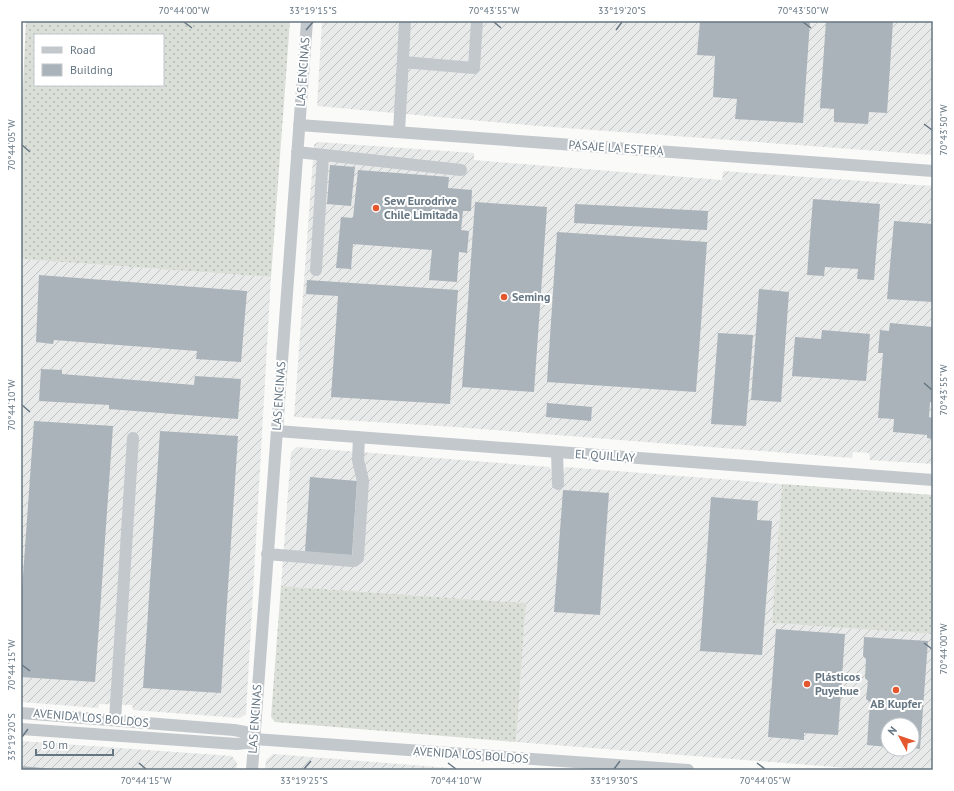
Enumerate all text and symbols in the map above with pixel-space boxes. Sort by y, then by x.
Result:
text: 70°44'00"W [158,4,210,17]
text: 33°19'15"S [289,4,337,17]
text: 70°43'55"W [468,4,520,17]
text: 33°19'20"S [598,4,646,17]
text: 70°43'50"W [777,4,829,17]
legend [34,34,164,86]
street label: LAS ENCINAS [293,37,312,107]
text: Road [70,42,95,57]
text: Building [70,62,113,77]
text: 70°43'50"W [937,104,950,156]
text: 70°44'05"W [5,119,18,171]
street label: PASAJE LA ESTERA [568,137,664,158]
place label: Sew Eurodrive Chile Limitada [384,193,458,222]
marker: Sew Eurodrive Chile Limitada [371,203,381,213]
place label: Seming [512,289,550,304]
marker: Seming [499,292,509,302]
street label: LAS ENCINAS [269,361,288,431]
text: 70°43'55"W [937,364,950,416]
text: 70°44'10"W [5,379,18,431]
street label: EL QUILLAY [574,446,636,465]
text: 70°44'00"W [937,623,950,675]
text: 70°44'15"W [5,639,18,691]
place label: Plásticos Puyehue [815,669,860,698]
marker: Plásticos Puyehue [802,679,812,689]
street label: LAS ENCINAS [245,684,264,754]
marker: AB Kupfer [891,685,901,695]
place label: AB Kupfer [870,696,923,711]
street label: AVENIDA LOS BOLDOS [33,705,149,730]
text: 33°19'20"S [5,713,18,761]
north arrow [880,717,920,757]
text: N [885,723,900,738]
scale bar [36,731,113,757]
text: 50 m [42,737,68,752]
street label: AVENIDA LOS BOLDOS [413,743,529,766]
text: 70°44'15"W [120,774,172,787]
text: 33°19'25"S [280,774,328,787]
text: 70°44'10"W [430,774,482,787]
text: 33°19'30"S [590,774,638,787]
text: 70°44'05"W [739,774,791,787]

